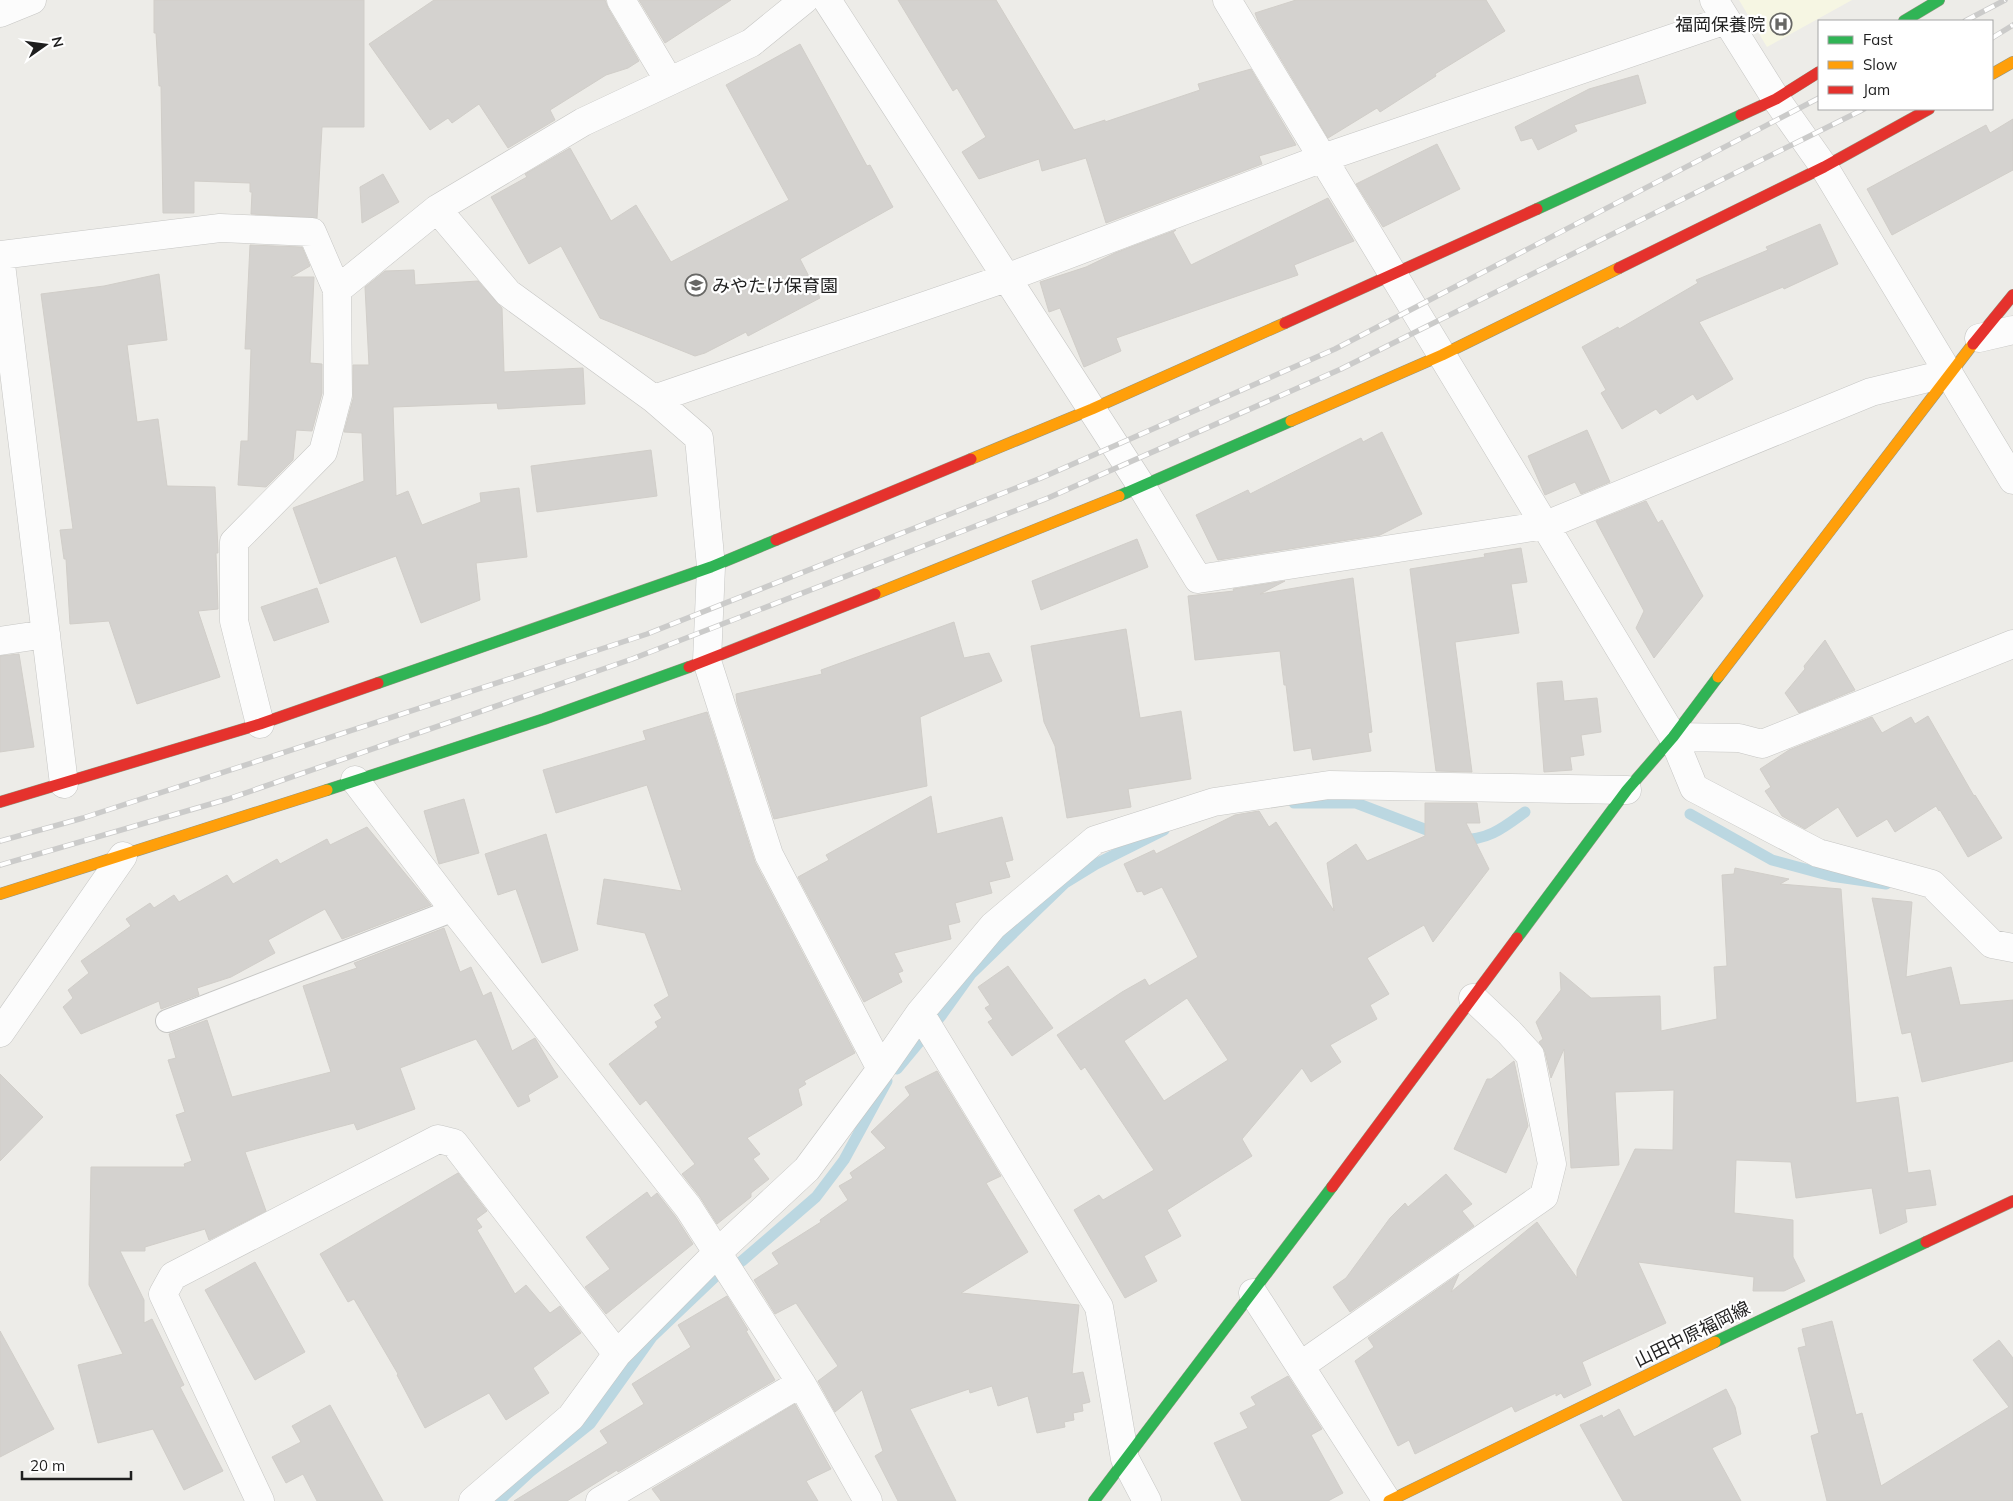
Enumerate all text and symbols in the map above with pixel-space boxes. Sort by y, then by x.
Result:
hospital icon: 福岡保養院 [1769,12,1793,36]
place label: 福岡保養院 [1675,13,1765,36]
north arrow [20,20,70,70]
legend [1818,20,1993,110]
text: Fast [1863,30,1893,49]
text: N [48,35,68,49]
text: Slow [1863,55,1897,74]
text: Jam [1863,80,1890,99]
school or university icon: みやたけ保育園 [684,273,708,297]
place label: みやたけ保育園 [712,274,838,297]
street label: 山田中原福岡線 [1630,1296,1754,1372]
scale bar [22,1448,131,1480]
text: 20 m [30,1456,65,1475]

